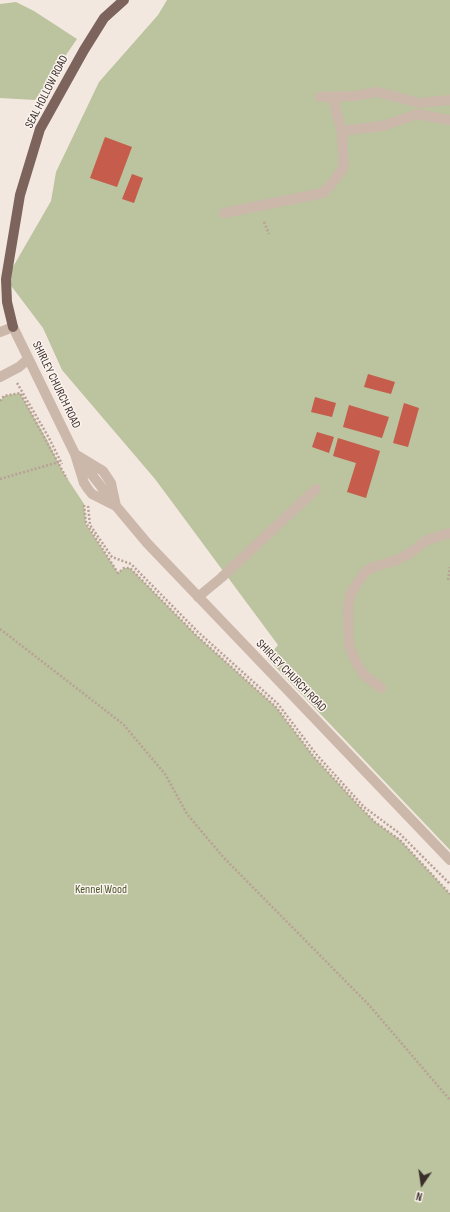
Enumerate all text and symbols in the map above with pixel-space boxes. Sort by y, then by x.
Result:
street label: SEAL HOLLOW ROAD [22,53,72,131]
street label: SHIRLEY CHURCH ROAD [29,339,83,431]
street label: SHIRLEY CHURCH ROAD [253,637,329,715]
park label: Kennel Wood [75,883,127,897]
north arrow [402,1164,442,1204]
text: N [415,1189,424,1203]

